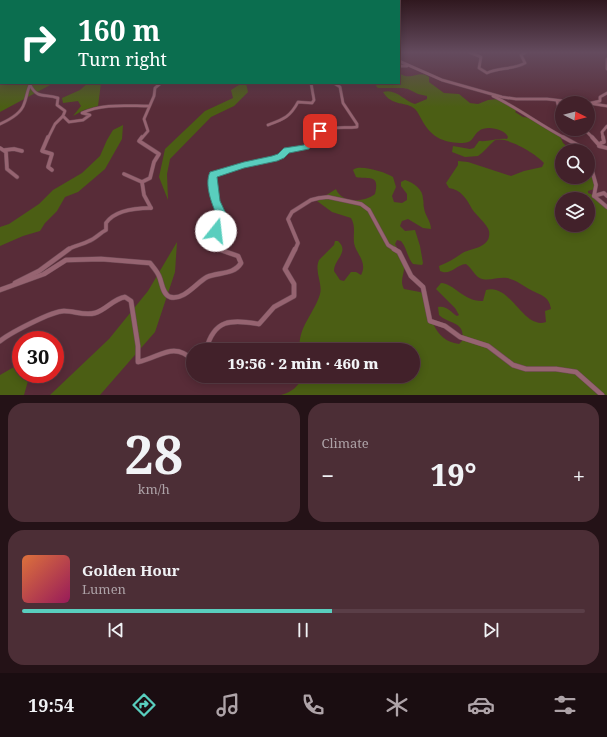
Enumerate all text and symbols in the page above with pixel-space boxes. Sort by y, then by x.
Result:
text: 160 m [78,11,160,49]
icon: right [12,16,64,68]
text: Turn right [78,47,167,71]
north arrow [555,96,595,136]
map controls [555,96,595,232]
pin [303,114,337,148]
icon: arrive [309,120,331,142]
button: search [555,144,595,184]
button: layers [555,192,595,232]
position arrow [195,210,237,252]
speed limit sign: 30 [12,331,64,383]
text: 19:56 · 2 min · 460 m [227,353,379,373]
text: 28 [124,418,183,489]
text: Climate [322,434,369,452]
text: 19° [430,454,476,495]
text: − [322,460,334,490]
text: + [573,460,585,490]
text: km/h [138,480,170,498]
text: Golden Hour [82,560,180,580]
text: Lumen [82,580,126,598]
icon: previous [105,619,127,641]
icon: pause [292,619,314,641]
icon: next [480,619,502,641]
icon: directions [130,691,158,719]
icon: music [214,691,242,719]
icon: phone [299,691,327,719]
icon: climate [383,691,411,719]
icon: car [467,691,495,719]
icon: filters [551,691,579,719]
text: 19:54 [28,693,74,717]

